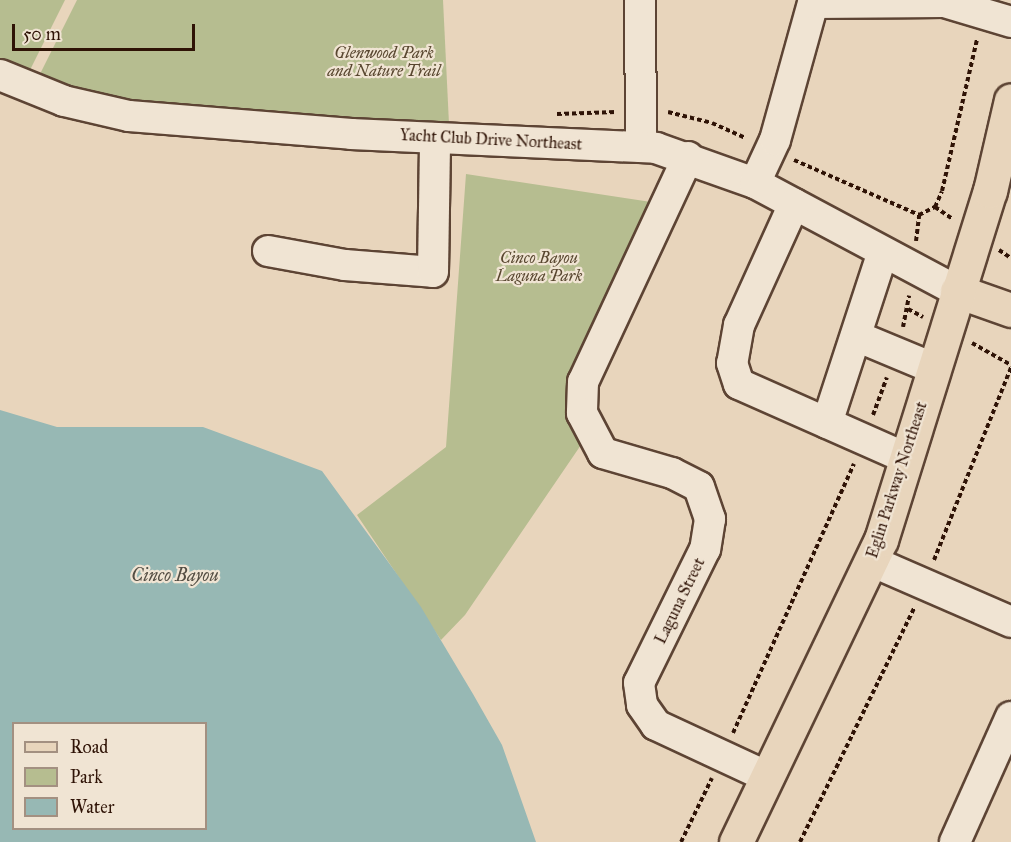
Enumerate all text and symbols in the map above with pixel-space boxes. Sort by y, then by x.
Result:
scale bar [15,12,198,50]
text: 50 m [23,23,61,45]
park label: Glenwood Park and Nature Trail [327,43,441,81]
street label: Yacht Club Drive Northeast [399,126,583,154]
park label: Cinco Bayou Laguna Park [496,248,582,286]
street label: Eglin Parkway Northeast [863,399,931,561]
street label: Laguna Street [651,555,709,647]
water label: Cinco Bayou [131,564,219,586]
legend [12,722,207,830]
text: Road [70,736,108,758]
text: Park [70,766,103,788]
text: Water [70,796,114,818]

